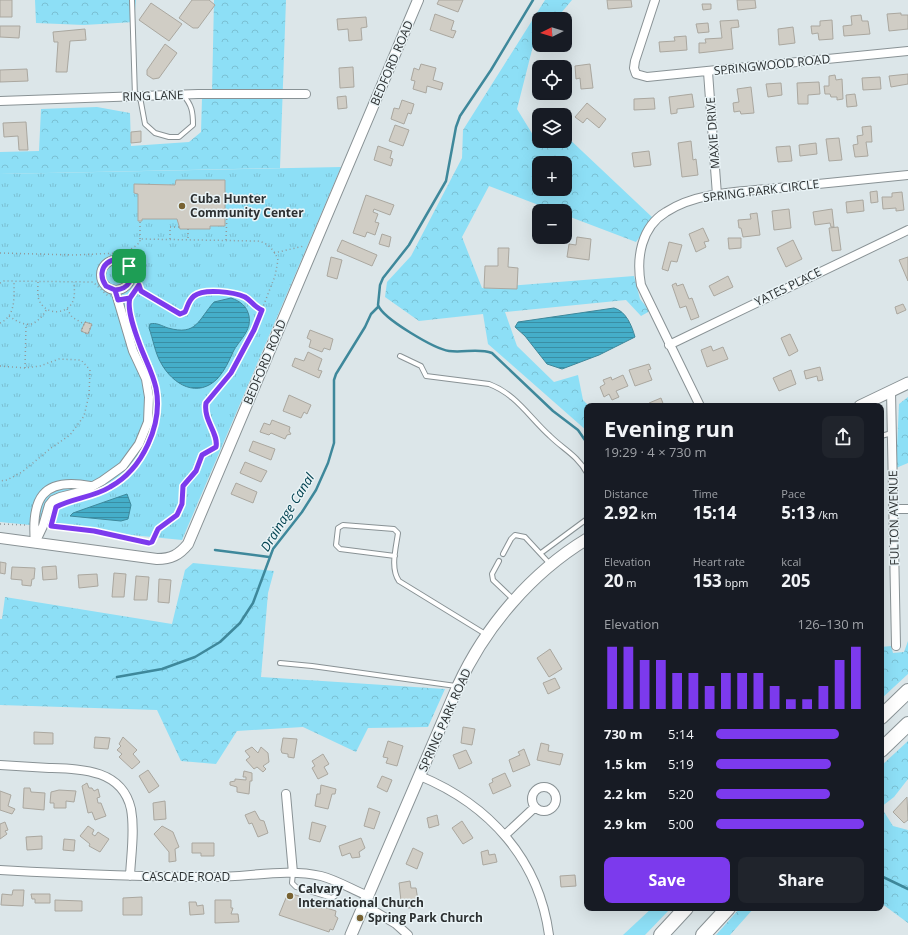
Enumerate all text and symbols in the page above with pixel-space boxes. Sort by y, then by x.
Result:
north arrow [532,12,572,52]
map controls [532,12,572,244]
street label: BEDFORD ROAD [366,18,417,108]
street label: SPRINGWOOD ROAD [713,50,831,79]
button: locate [532,60,572,100]
street label: RING LANE [122,86,184,105]
street label: MAXIE DRIVE [702,97,723,169]
button: layers [532,108,572,148]
button: + [532,156,572,196]
street label: SPRING PARK CIRCLE [702,175,820,206]
place label: Cuba Hunter Community Center [190,190,304,221]
marker: Cuba Hunter Community Center [177,201,187,211]
button: − [532,204,572,244]
pin [112,249,146,283]
icon: arrive [118,255,140,277]
street label: YATES PLACE [751,263,824,310]
street label: BEDFORD ROAD [239,317,290,407]
text: Evening run [604,413,735,443]
button: share [822,416,864,458]
text: 19:29 · 4 × 730 m [604,443,707,461]
water label: Drainage Canal [256,469,319,555]
street label: FULTON AVENUE [884,470,903,566]
text: Distance [604,486,648,501]
text: Time [693,486,718,501]
text: Pace [781,486,806,501]
text: 2.92 [604,501,638,524]
text: 15:14 [693,501,736,524]
text: 5:13 [781,501,815,524]
text: km [638,507,657,522]
text: /km [815,507,838,522]
text: Elevation [604,554,651,569]
text: Heart rate [693,554,745,569]
text: kcal [781,554,801,569]
text: 20 [604,569,623,592]
text: 153 [693,569,722,592]
text: 205 [781,569,811,592]
text: m [623,575,637,590]
text: bpm [722,575,748,590]
text: Elevation [604,615,659,633]
text: 126–130 m [797,615,864,633]
street label: SPRING PARK ROAD [414,666,475,774]
text: 730 m [604,725,642,743]
text: 5:14 [668,725,694,743]
text: 1.5 km [604,755,647,773]
text: 5:19 [668,755,694,773]
text: 2.2 km [604,785,647,803]
text: 5:20 [668,785,694,803]
text: 2.9 km [604,815,647,833]
text: 5:00 [668,815,694,833]
button: Save [604,857,730,903]
button: Share [738,857,864,903]
street label: CASCADE ROAD [142,868,230,885]
place label: Calvary International Church [298,880,424,911]
marker: Calvary International Church [285,891,295,901]
place label: Spring Park Church [368,909,483,926]
marker: Spring Park Church [355,913,365,923]

